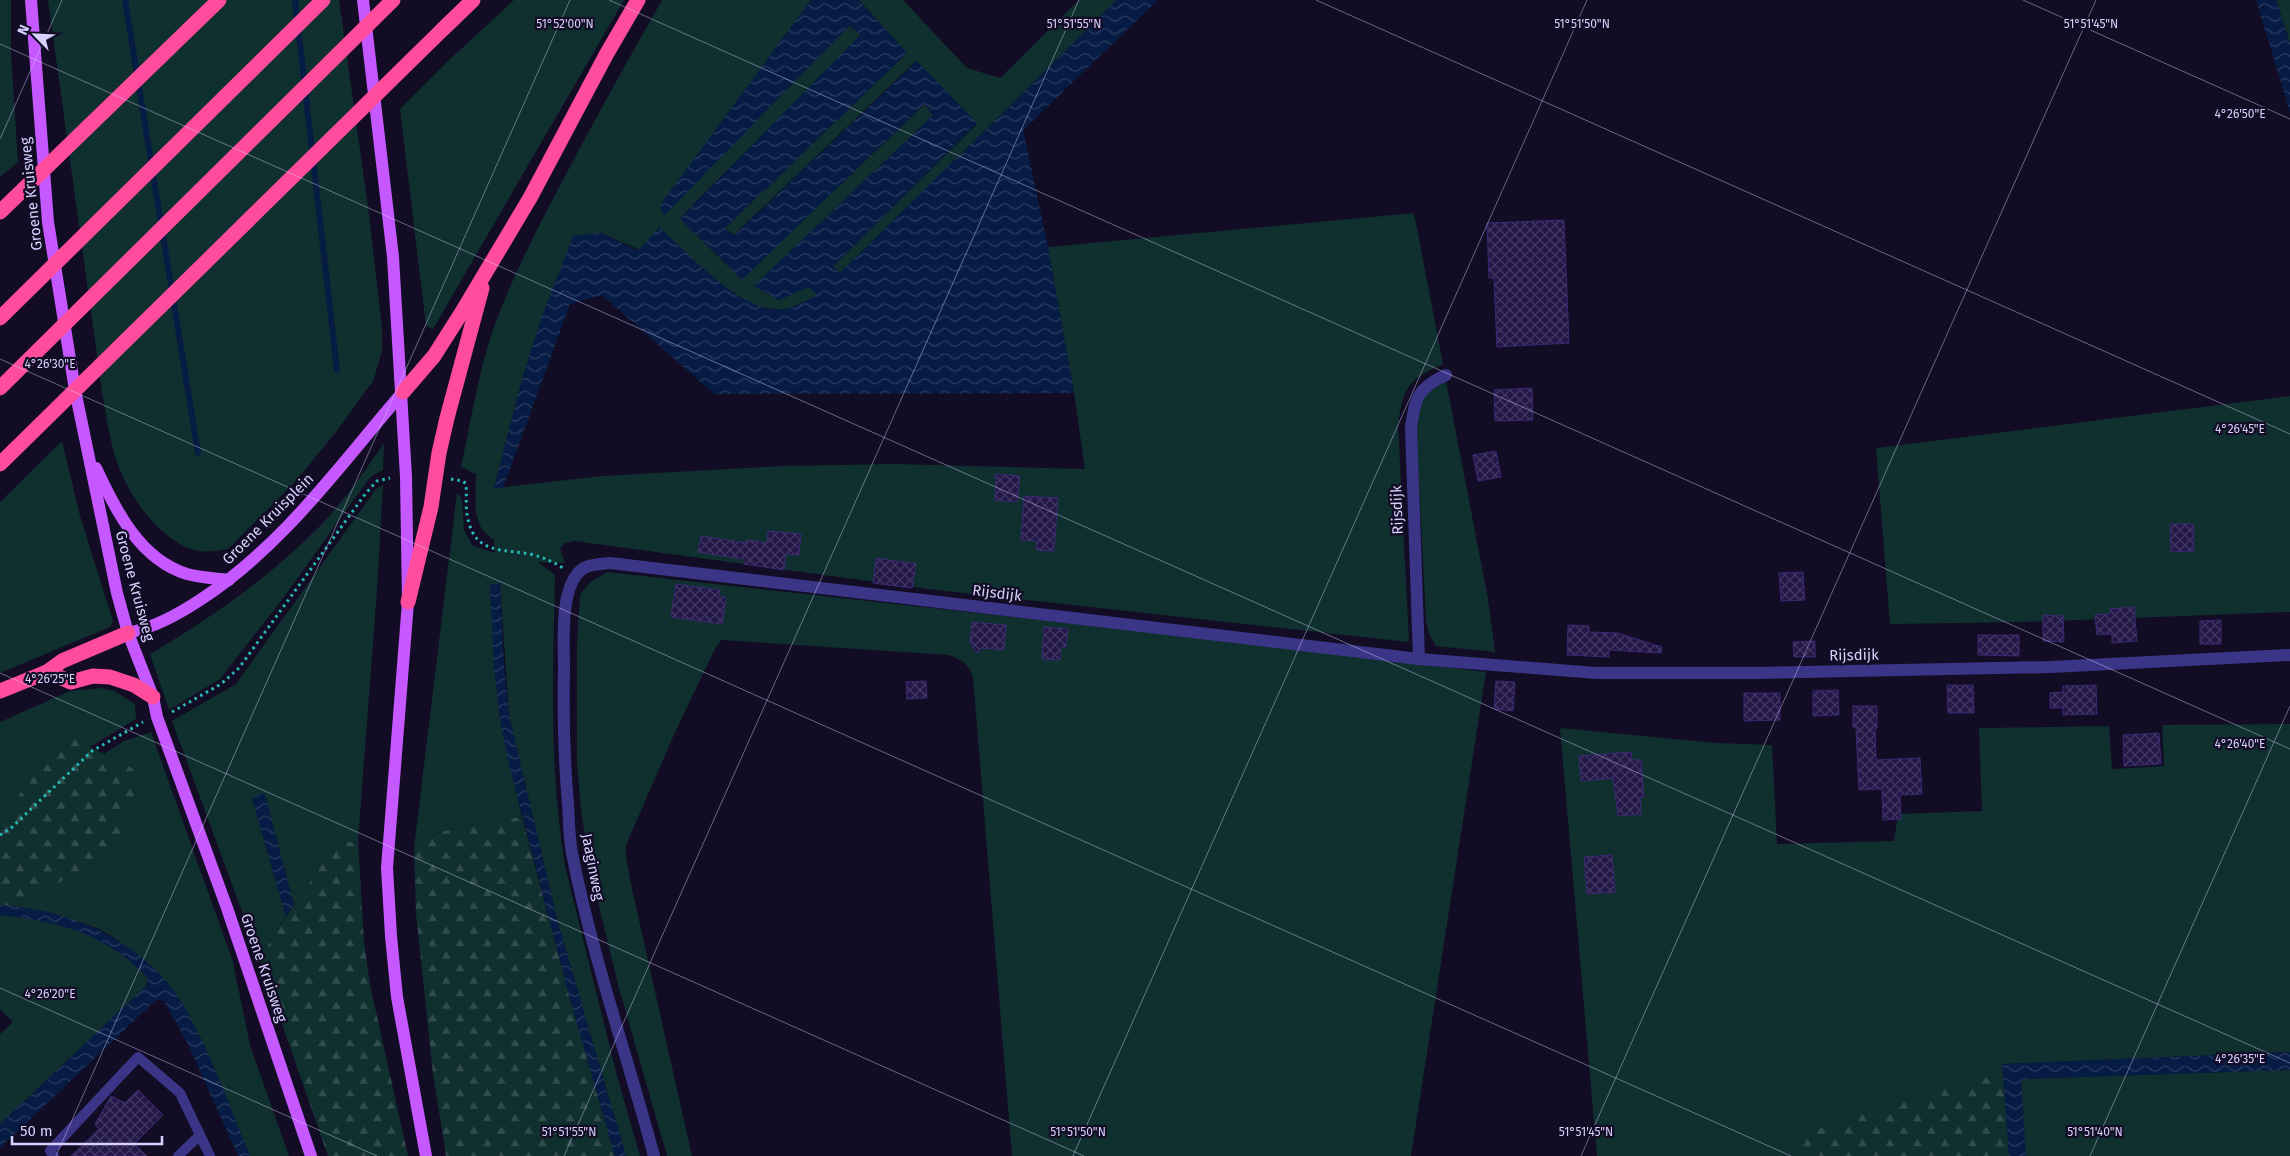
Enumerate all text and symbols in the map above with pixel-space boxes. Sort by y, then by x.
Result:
north arrow [10,10,60,60]
text: 51°52'00"N [536,17,594,31]
text: 51°51'55"N [1047,17,1101,31]
text: 51°51'50"N [1554,17,1610,31]
text: 51°51'45"N [2064,17,2118,31]
text: N [14,22,33,38]
text: 4°26'50"E [2214,107,2266,121]
street label: Groene Kruisweg [16,136,46,252]
text: 4°26'30"E [24,357,76,371]
text: 4°26'45"E [2215,422,2265,436]
street label: Groene Kruisplein [219,470,317,568]
street label: Rijsdijk [1387,485,1407,535]
street label: Groene Kruisweg [112,529,158,644]
street label: Rijsdijk [971,581,1023,605]
street label: Rijsdijk [1829,646,1879,664]
text: 4°26'25"E [25,672,75,686]
text: 4°26'40"E [2214,737,2266,751]
street label: Jaaginweg [578,832,608,902]
street label: Groene Kruisweg [237,911,291,1025]
text: 4°26'20"E [24,987,76,1001]
text: 4°26'35"E [2215,1052,2265,1066]
scale bar [12,1114,162,1146]
text: 50 m [20,1122,53,1140]
text: 51°51'55"N [542,1125,596,1139]
text: 51°51'50"N [1050,1125,1106,1139]
text: 51°51'45"N [1559,1125,1613,1139]
text: 51°51'40"N [2067,1125,2123,1139]

